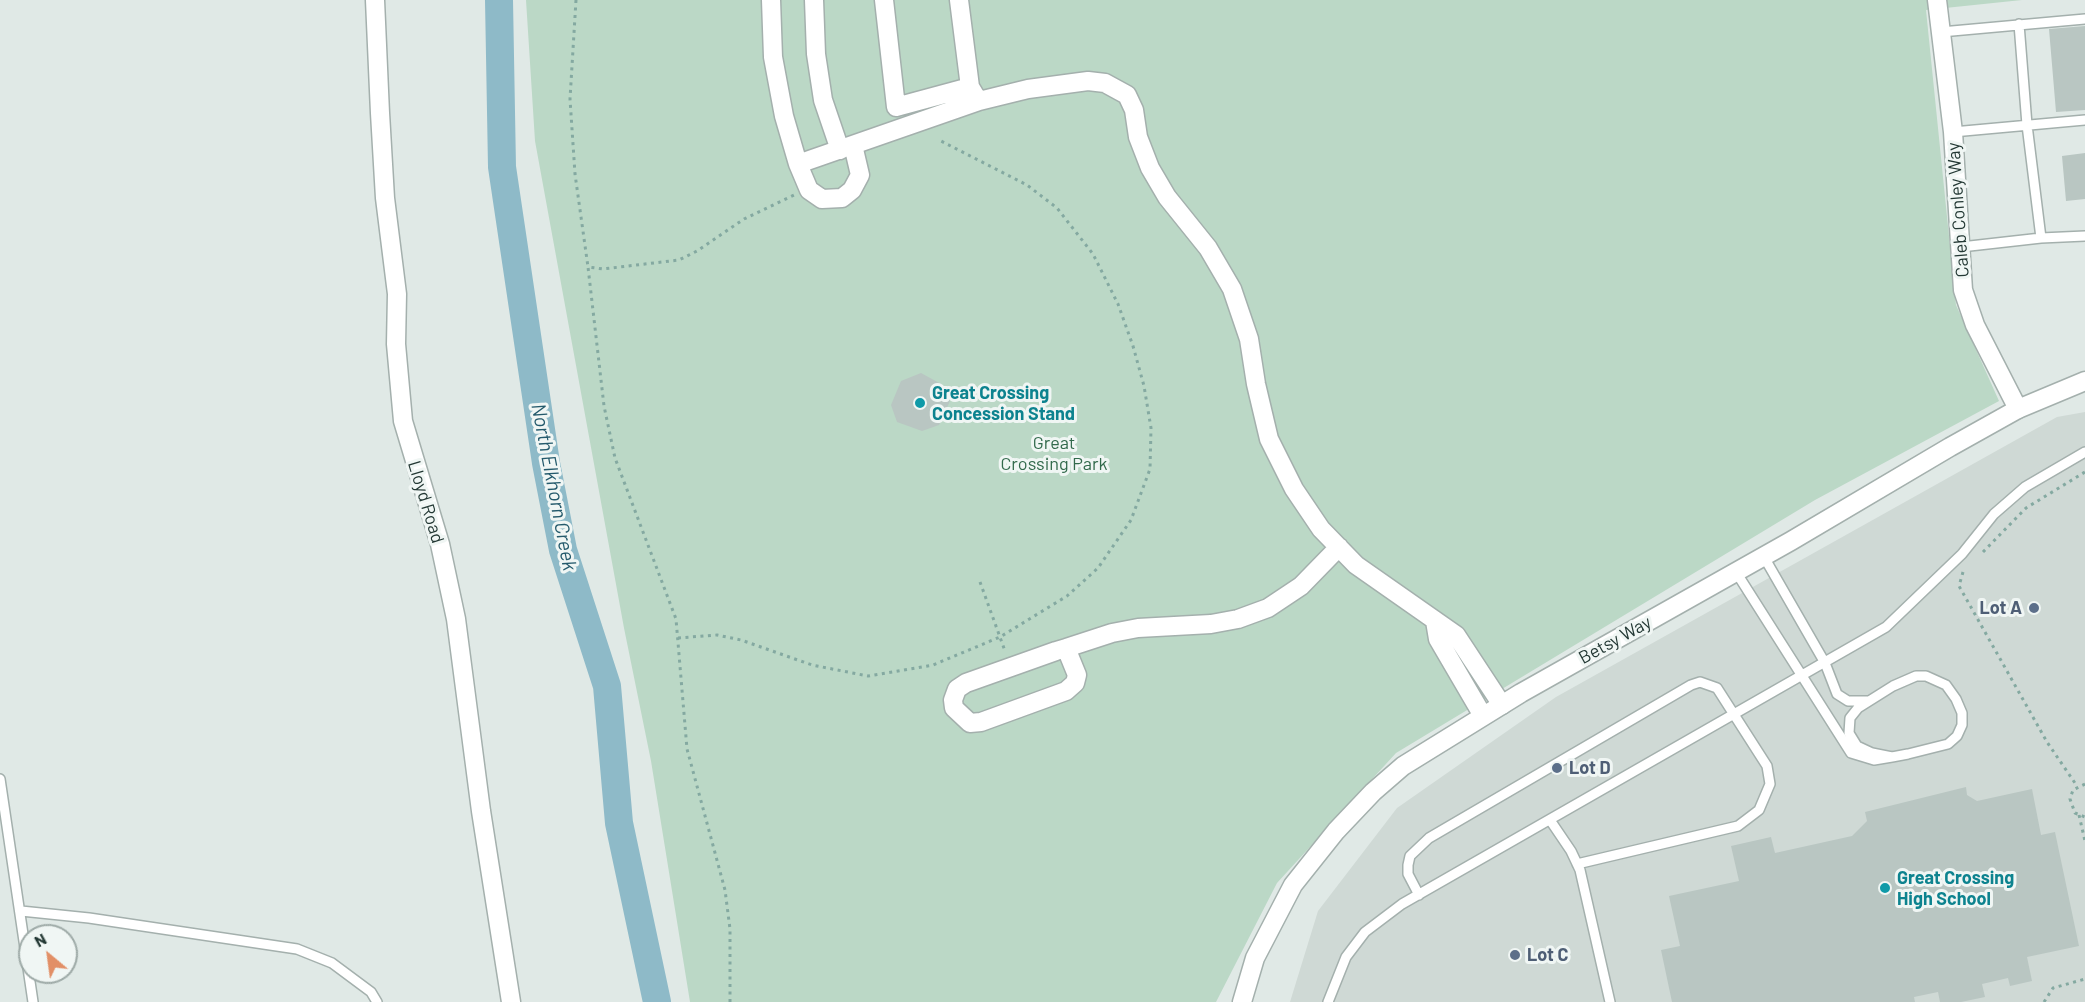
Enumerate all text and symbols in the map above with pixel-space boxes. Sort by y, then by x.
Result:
street label: Caleb Conley Way [1943,142,1973,278]
place label: Great Crossing Concession Stand [932,382,1075,424]
marker: Great Crossing Concession Stand [913,396,927,410]
water label: North Elkhorn Creek [526,401,582,573]
park label: Great Crossing Park [1000,432,1108,474]
street label: Lloyd Road [403,458,449,546]
place label: Lot A [1979,597,2022,619]
marker: Lot A [2027,601,2041,615]
street label: Betsy Way [1575,611,1655,669]
place label: Lot D [1569,757,1611,779]
marker: Lot D [1550,761,1564,775]
place label: Great Crossing High School [1897,867,2014,910]
marker: Great Crossing High School [1878,881,1892,895]
north arrow [18,924,78,984]
text: N [31,929,49,950]
place label: Lot C [1527,944,1568,966]
marker: Lot C [1508,948,1522,962]

